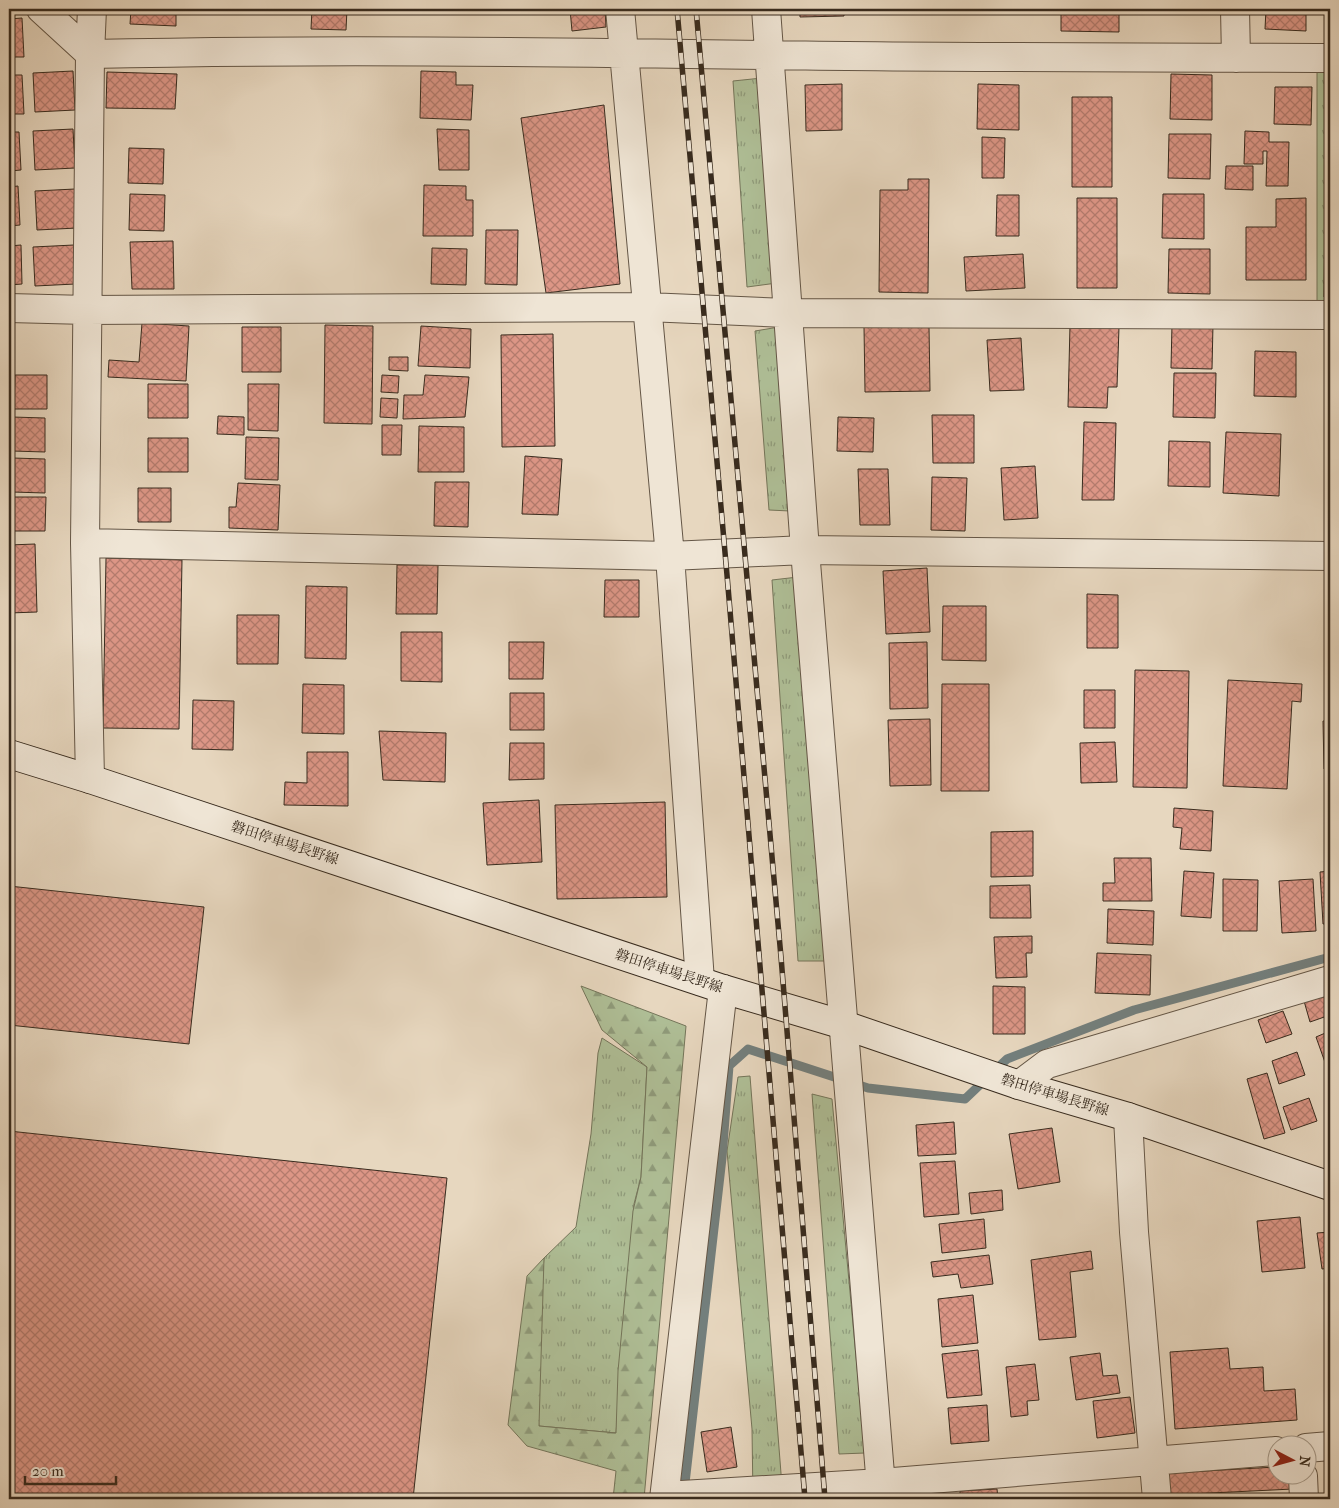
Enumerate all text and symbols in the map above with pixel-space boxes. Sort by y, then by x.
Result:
street label: 磐田停車場長野線 [229,818,341,868]
street label: 磐田停車場長野線 [613,946,725,996]
street label: 磐田停車場長野線 [999,1070,1111,1120]
north arrow [1266,1436,1316,1486]
scale bar [25,1453,116,1485]
text: N [1295,1455,1313,1468]
text: 20 m [32,1462,64,1480]

